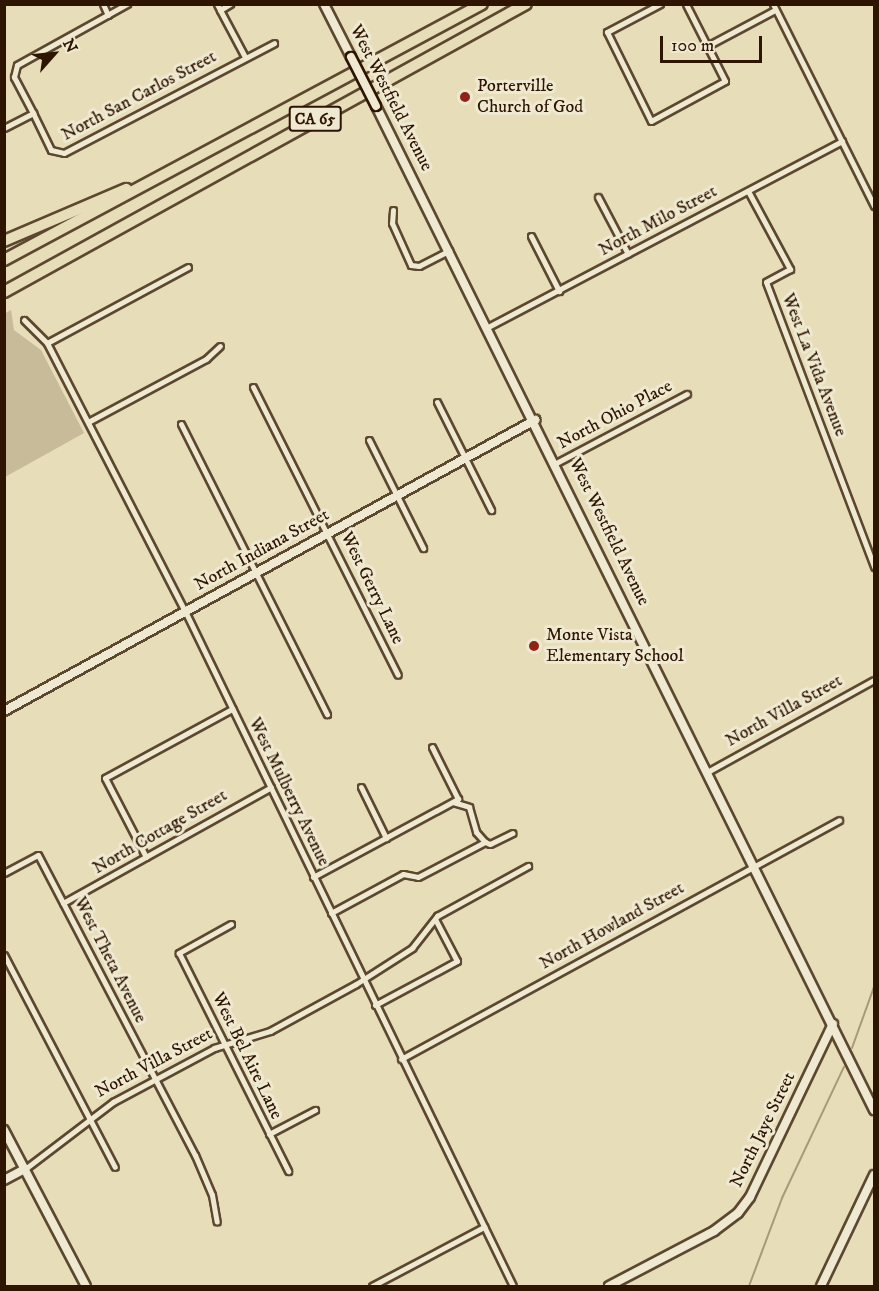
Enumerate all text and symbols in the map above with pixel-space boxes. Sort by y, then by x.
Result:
street label: West Westfield Avenue [345,21,437,175]
north arrow [24,24,84,84]
scale bar [663,24,765,62]
text: 100 m [671,35,714,57]
street label: North San Carlos Street [58,46,220,146]
place label: Porterville Church of God [477,76,583,118]
marker: Porterville Church of God [458,90,472,104]
road number: CA 65 [288,106,342,132]
street label: North Milo Street [595,181,721,261]
street label: West La Vida Avenue [777,290,851,440]
street label: North Ohio Place [554,376,676,454]
street label: West Westfield Avenue [564,455,654,609]
street label: North Indiana Street [191,504,333,596]
street label: West Gerry Lane [336,528,408,648]
place label: Monte Vista Elementary School [546,625,684,668]
marker: Monte Vista Elementary School [527,639,541,653]
street label: North Villa Street [722,670,846,752]
street label: West Mulberry Avenue [244,714,334,870]
street label: North Cottage Street [89,785,231,879]
street label: North Howland Street [536,877,688,975]
street label: West Theta Avenue [69,893,151,1027]
street label: West Bel Aire Lane [207,989,287,1123]
street label: North Villa Street [92,1023,216,1103]
street label: North Jaye Street [726,1069,800,1191]

